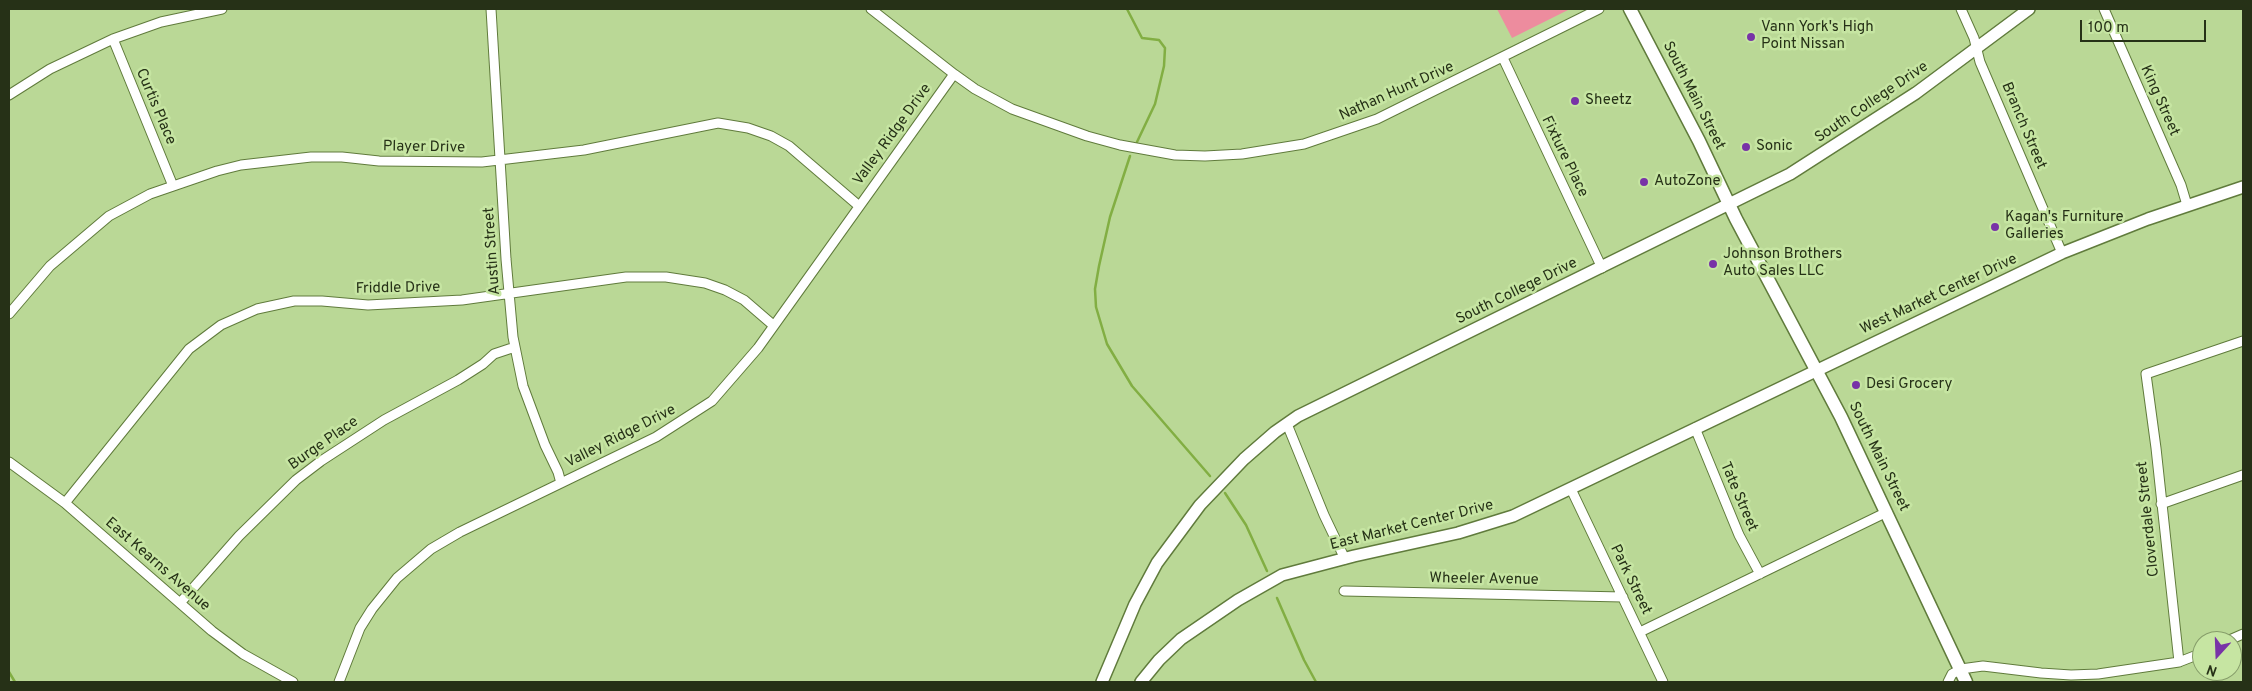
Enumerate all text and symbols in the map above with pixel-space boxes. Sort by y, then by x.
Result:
scale bar [2082,10,2208,42]
place label: Vann York's High Point Nissan [1761,19,1874,54]
text: 100 m [2088,19,2129,38]
marker: Vann York's High Point Nissan [1745,31,1757,43]
street label: South Main Street [1658,39,1728,153]
street label: South College Drive [1812,58,1932,148]
street label: Nathan Hunt Drive [1337,59,1457,125]
street label: King Street [2135,63,2183,139]
street label: Curtis Place [131,66,179,148]
street label: Branch Street [1997,80,2049,172]
street label: Valley Ridge Drive [850,81,936,189]
place label: Sheetz [1585,92,1632,110]
marker: Sheetz [1569,95,1581,107]
street label: Fixture Place [1537,114,1591,200]
street label: Player Drive [383,138,465,158]
place label: Sonic [1756,138,1793,156]
marker: Sonic [1740,141,1752,153]
place label: AutoZone [1654,173,1721,191]
marker: AutoZone [1638,176,1650,188]
street label: Austin Street [481,207,505,295]
place label: Kagan's Furniture Galleries [2005,209,2123,244]
marker: Kagan's Furniture Galleries [1989,221,2001,233]
place label: Johnson Brothers Auto Sales LLC [1723,246,1842,281]
street label: West Market Center Drive [1858,251,2020,339]
street label: South College Drive [1453,255,1581,329]
marker: Johnson Brothers Auto Sales LLC [1707,258,1719,270]
street label: Friddle Drive [355,279,441,299]
place label: Desi Grocery [1866,376,1953,394]
marker: Desi Grocery [1850,379,1862,391]
street label: South Main Street [1844,399,1912,515]
street label: Valley Ridge Drive [563,401,679,473]
street label: Burge Place [286,413,362,475]
street label: Tate Street [1715,459,1761,535]
street label: Cloverdale Street [2134,460,2164,578]
street label: East Market Center Drive [1328,497,1496,555]
street label: East Kearns Avenue [101,514,213,616]
street label: Park Street [1605,542,1655,618]
street label: Wheeler Avenue [1429,570,1539,590]
north arrow [2192,631,2242,681]
text: N [2204,660,2220,679]

